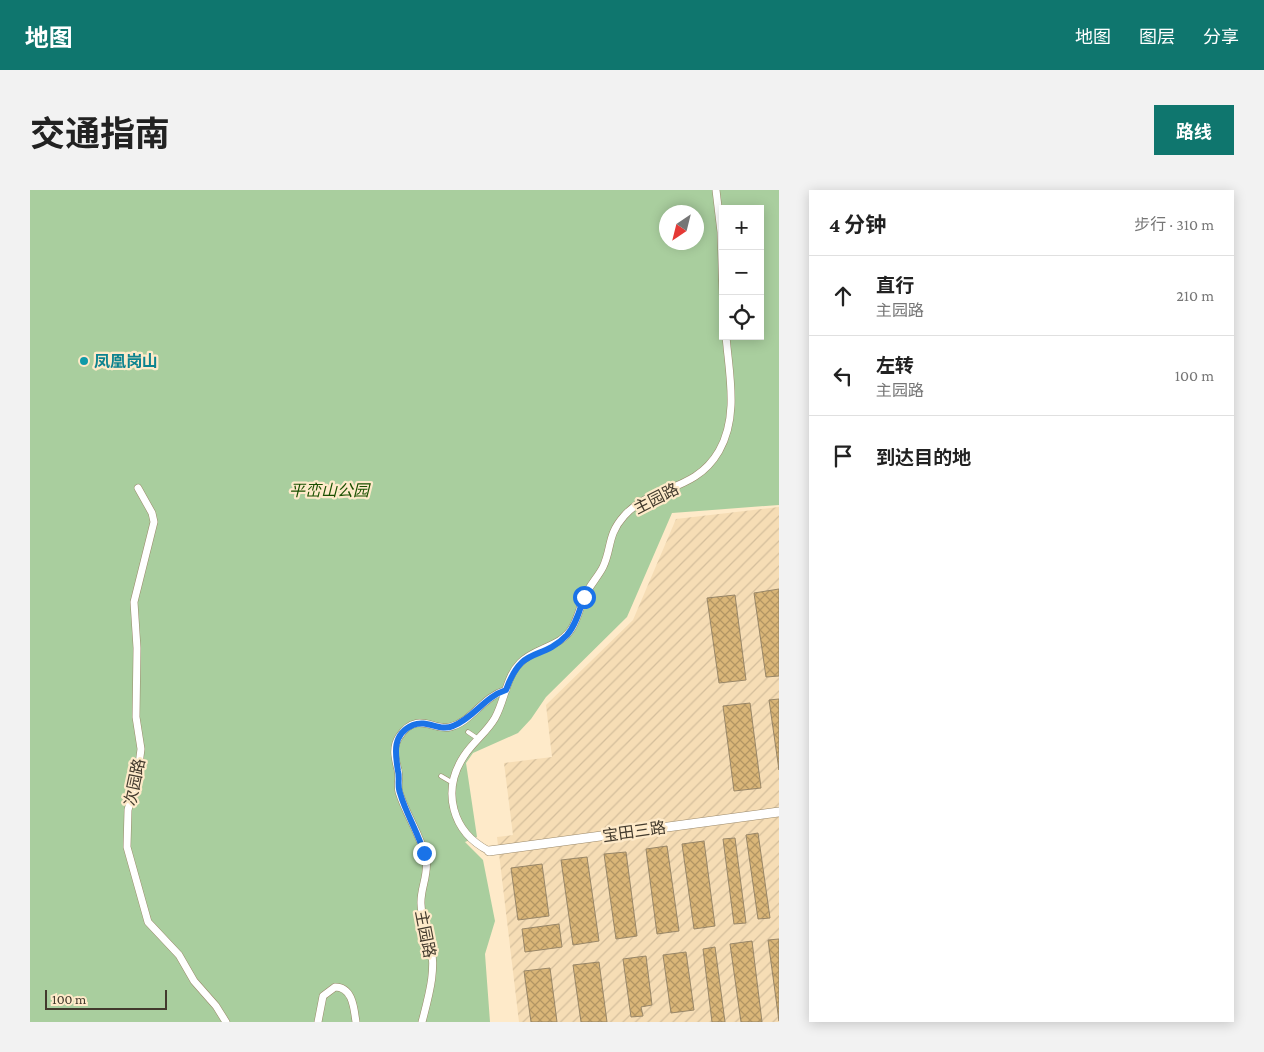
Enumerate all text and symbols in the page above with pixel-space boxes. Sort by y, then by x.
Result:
text: 地图 [25,24,73,51]
text: 地图 [1075,27,1111,47]
text: 图层 [1139,27,1175,47]
text: 分享 [1203,27,1239,47]
button: 路线 [1154,105,1234,155]
text: 交通指南 [30,115,170,154]
north arrow [659,205,704,250]
map controls [719,205,764,340]
button: + [719,205,764,250]
text: 4 分钟 [829,213,886,237]
text: 步行 · 310 m [1134,216,1214,233]
button: − [719,250,764,295]
text: 直行 [876,275,914,296]
icon: ahead [829,282,857,310]
text: 210 m [1176,287,1214,304]
button: locate [719,295,764,340]
text: 主园路 [876,302,924,319]
place label: 凤凰岗山 [94,353,158,370]
marker: 凤凰岗山 [78,355,90,367]
text: 左转 [876,355,914,376]
icon: left [829,362,857,390]
text: 100 m [1175,367,1214,384]
text: 主园路 [876,382,924,399]
icon: arrive [829,442,857,470]
text: 到达目的地 [876,447,971,468]
street label: 主园路 [631,480,681,517]
park label: 平峦山公园 [289,482,371,499]
route start [573,586,596,609]
street label: 次园路 [121,757,148,807]
street label: 宝田三路 [601,819,667,844]
route end [413,842,436,865]
street label: 主园路 [413,909,438,959]
scale bar [45,987,168,1010]
text: 100 m [52,991,86,1007]

